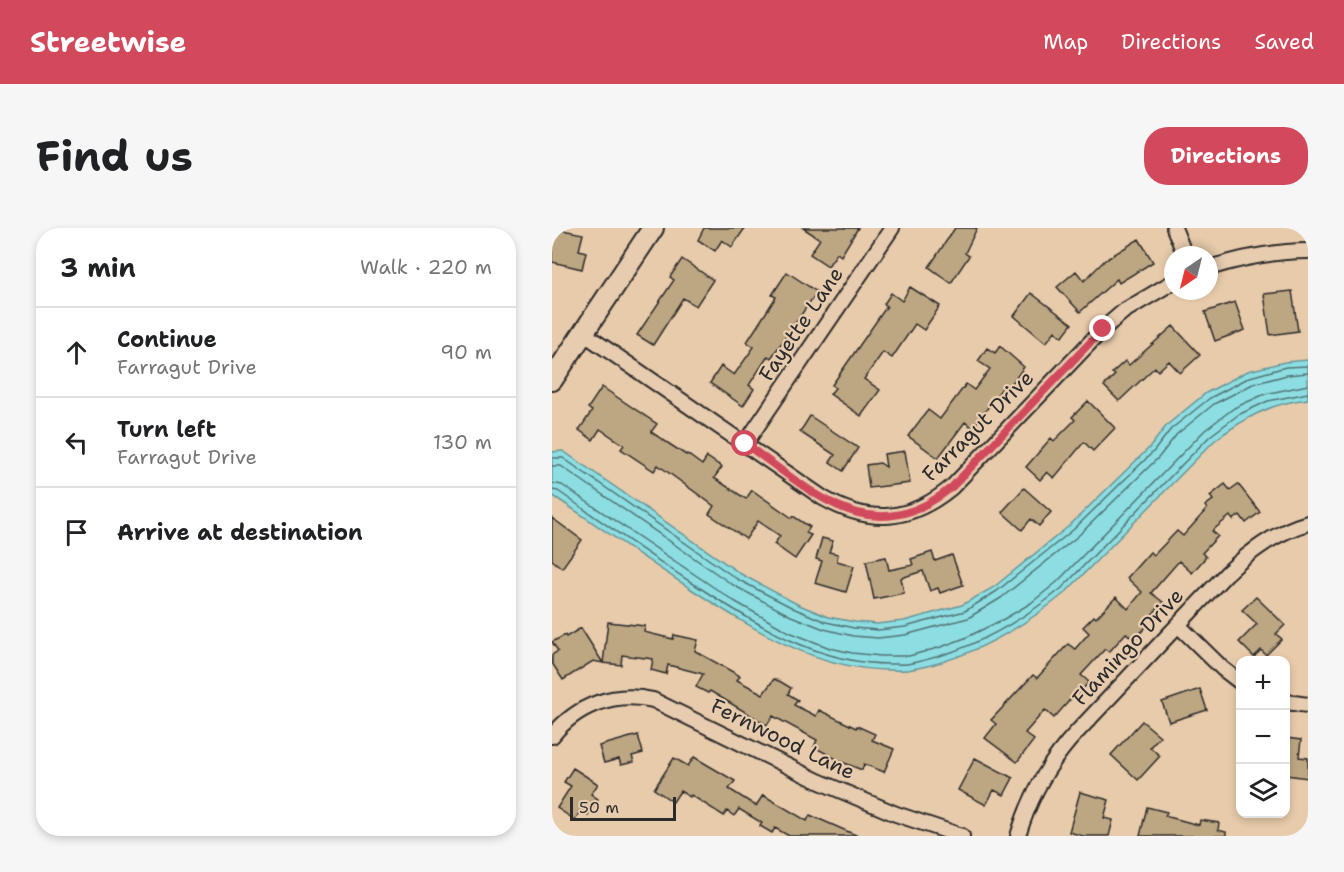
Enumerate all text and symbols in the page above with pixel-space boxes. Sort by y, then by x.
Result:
text: Streetwise [30,23,186,61]
text: Map [1043,28,1088,56]
text: Directions [1121,28,1221,56]
text: Saved [1254,28,1314,56]
button: Directions [1144,127,1308,185]
text: Find us [36,128,193,184]
north arrow [1164,246,1218,300]
text: 3 min [60,250,136,285]
text: Walk · 220 m [360,254,492,280]
street label: Fayette Lane [752,261,850,387]
route end [1089,315,1115,341]
text: Continue [117,325,217,354]
icon: ahead [60,336,93,369]
text: 90 m [440,339,492,365]
text: Farragut Drive [117,354,257,380]
street label: Farragut Drive [916,364,1040,488]
text: Turn left [117,415,216,444]
icon: left [60,426,93,459]
text: 130 m [433,429,492,455]
route start [731,430,757,456]
text: Farragut Drive [117,444,257,470]
icon: arrive [60,516,93,549]
text: Arrive at destination [117,518,363,547]
street label: Flamingo Drive [1066,582,1190,712]
map controls [1236,656,1290,818]
button: + [1236,656,1290,710]
street label: Fernwood Lane [706,692,860,786]
button: − [1236,710,1290,764]
button: layers [1236,764,1290,818]
scale bar [570,794,676,822]
text: 50 m [579,797,619,818]

